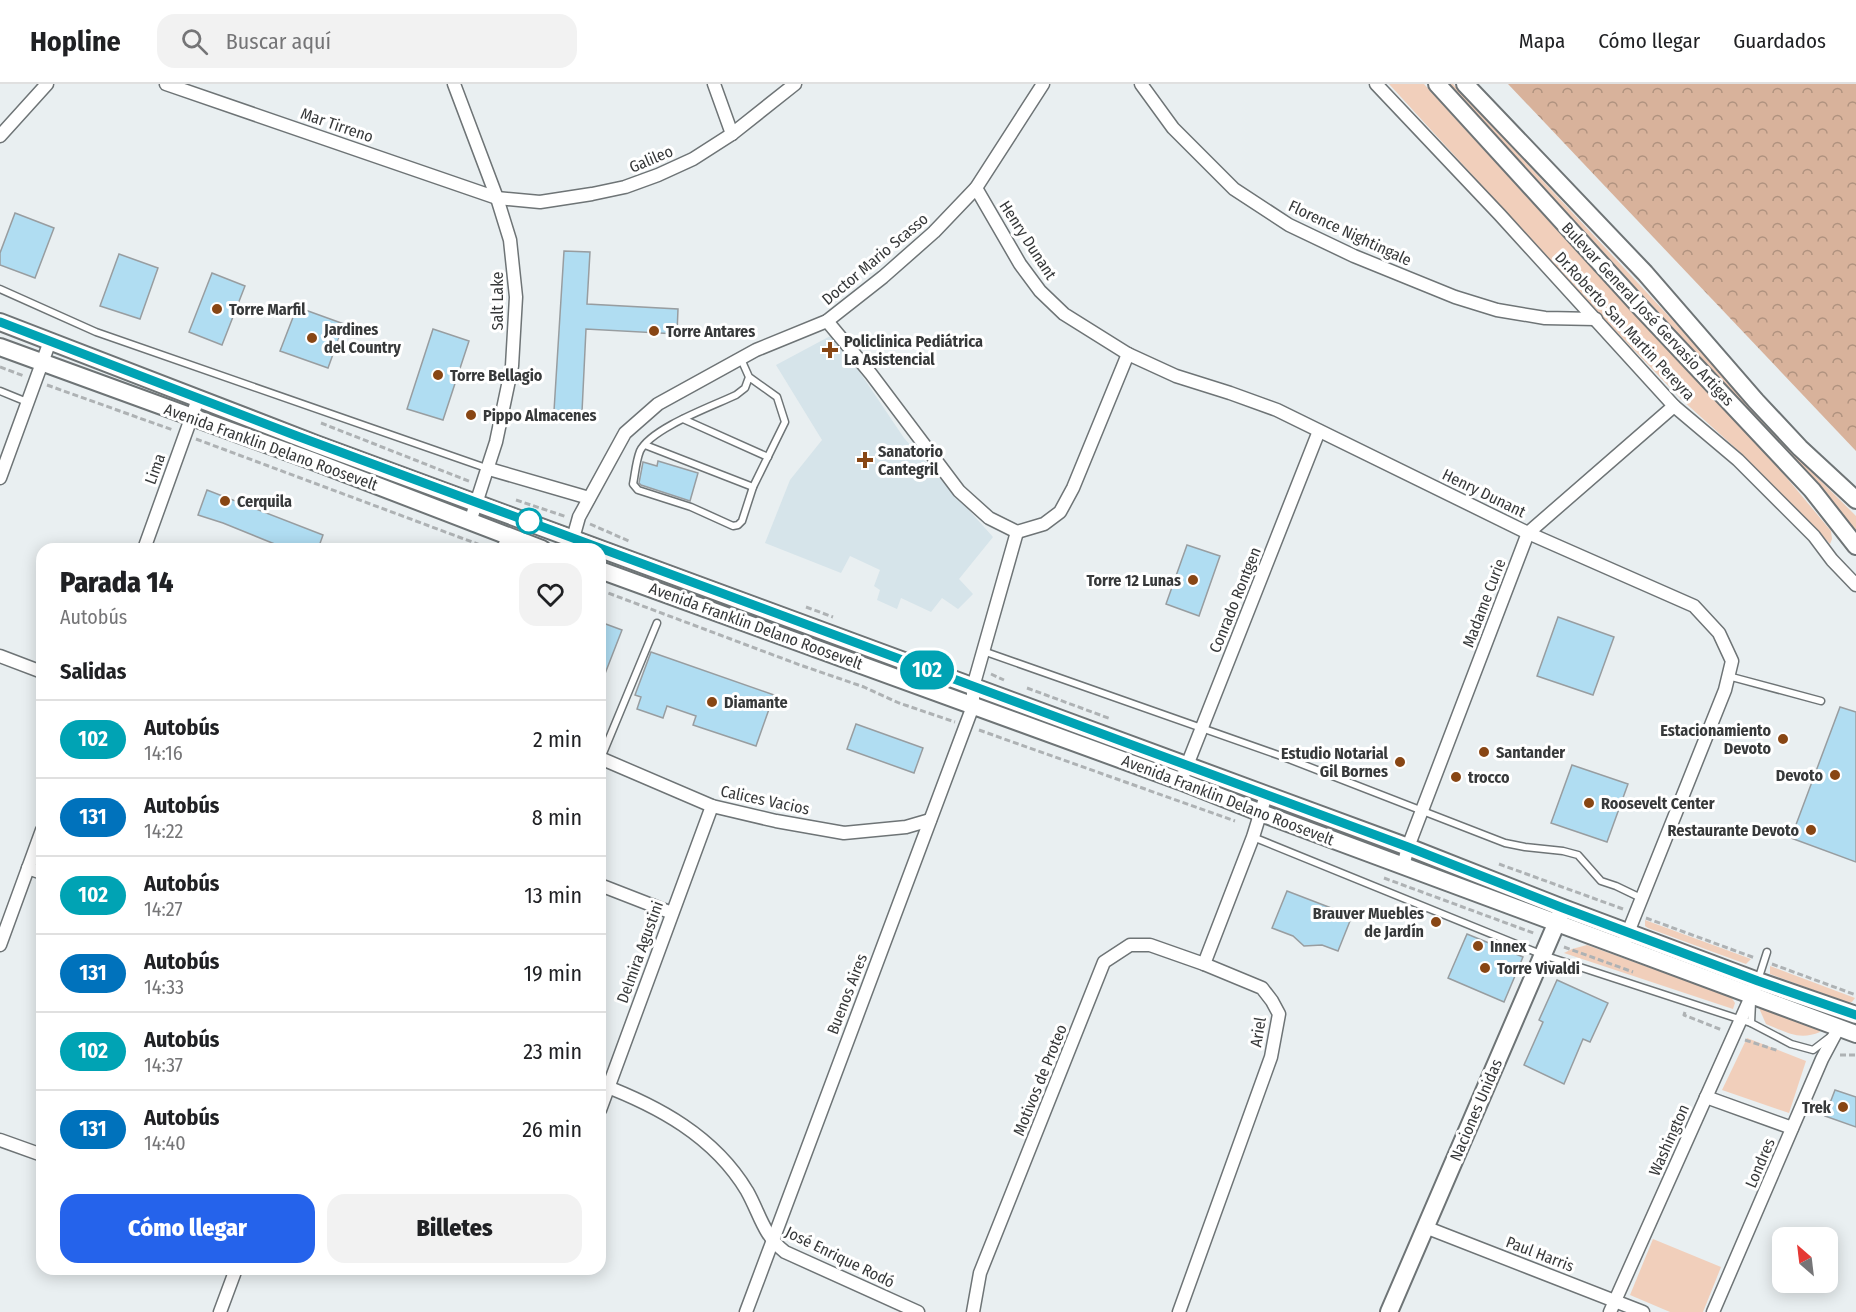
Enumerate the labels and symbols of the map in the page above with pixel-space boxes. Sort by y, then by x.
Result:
street label: Mar Tirreno [298,104,376,146]
street label: Galileo [626,141,676,177]
street label: Florence Nightingale [1286,196,1415,270]
street label: Henry Dunant [995,197,1061,284]
street label: Doctor Mario Scasso [818,209,932,309]
street label: Bulevar General José Gervasio Artigas [1558,218,1738,410]
street label: Dr.Roberto San Martin Pereyra [1551,248,1699,404]
street label: Salt Lake [488,271,507,330]
place label: Torre Marfil [229,300,306,319]
marker: Torre Marfil [210,302,224,316]
place label: Jardines del Country [323,320,401,357]
place label: Torre Antares [666,322,755,341]
marker: Torre Antares [647,324,661,338]
marker: Jardines del Country [305,331,319,345]
place label: Policlinica Pediátrica La Asistencial [844,332,983,369]
marker: Policlinica Pediátrica La Asistencial [821,341,839,359]
place label: Torre Bellagio [450,366,543,385]
marker: Torre Bellagio [431,368,445,382]
street label: Avenida Franklin Delano Roosevelt [162,399,381,495]
place label: Pippo Almacenes [483,406,597,425]
marker: Pippo Almacenes [464,408,478,422]
place label: Sanatorio Cantegril [878,442,943,479]
street label: Lima [141,451,169,487]
marker: Sanatorio Cantegril [856,451,874,469]
street label: Henry Dunant [1439,465,1529,522]
place label: Cerquila [237,492,292,511]
marker: Cerquila [218,494,232,508]
unlabelled marker [516,508,542,534]
street label: Conrado Rontgen [1205,544,1265,656]
street label: Madame Curie [1458,556,1510,650]
place label: Torre 12 Lunas [1087,571,1181,590]
marker: Torre 12 Lunas [1186,573,1200,587]
street label: Avenida Franklin Delano Roosevelt [647,578,866,674]
line badge: 102 [892,650,962,690]
place label: Diamante [724,693,788,712]
marker: Diamante [705,695,719,709]
place label: Estacionamiento Devoto [1660,721,1771,758]
marker: Estacionamiento Devoto [1776,732,1790,746]
place label: Santander [1496,743,1565,762]
place label: Estudio Notarial Gil Bornes [1281,744,1389,781]
marker: Santander [1477,745,1491,759]
street label: Avenida Franklin Delano Roosevelt [1119,751,1338,850]
marker: Estudio Notarial Gil Bornes [1393,755,1407,769]
place label: Devoto [1776,766,1823,785]
place label: trocco [1468,768,1510,787]
marker: Devoto [1828,768,1842,782]
marker: trocco [1449,770,1463,784]
street label: Calices Vacios [719,781,811,819]
place label: Roosevelt Center [1601,794,1715,813]
marker: Roosevelt Center [1582,796,1596,810]
place label: Restaurante Devoto [1668,821,1799,840]
marker: Restaurante Devoto [1804,823,1818,837]
street label: Delmira Agustini [613,898,667,1006]
place label: Brauver Muebles de Jardín [1313,904,1424,941]
marker: Brauver Muebles de Jardín [1429,915,1443,929]
place label: Innex [1490,937,1527,956]
marker: Innex [1471,939,1485,953]
street label: Buenos Aires [823,951,871,1037]
place label: Torre Vivaldi [1497,959,1580,978]
marker: Torre Vivaldi [1478,961,1492,975]
street label: Ariel [1246,1016,1270,1048]
street label: Motivos de Proteo [1009,1022,1071,1138]
street label: Naciones Unidas [1446,1056,1506,1164]
place label: Trek [1802,1098,1832,1117]
marker: Trek [1836,1100,1850,1114]
street label: Washington [1645,1101,1693,1179]
street label: Londres [1741,1135,1779,1191]
street label: José Enrique Rodó [782,1222,898,1292]
north arrow [1772,1227,1838,1293]
street label: Paul Harris [1503,1232,1577,1276]

